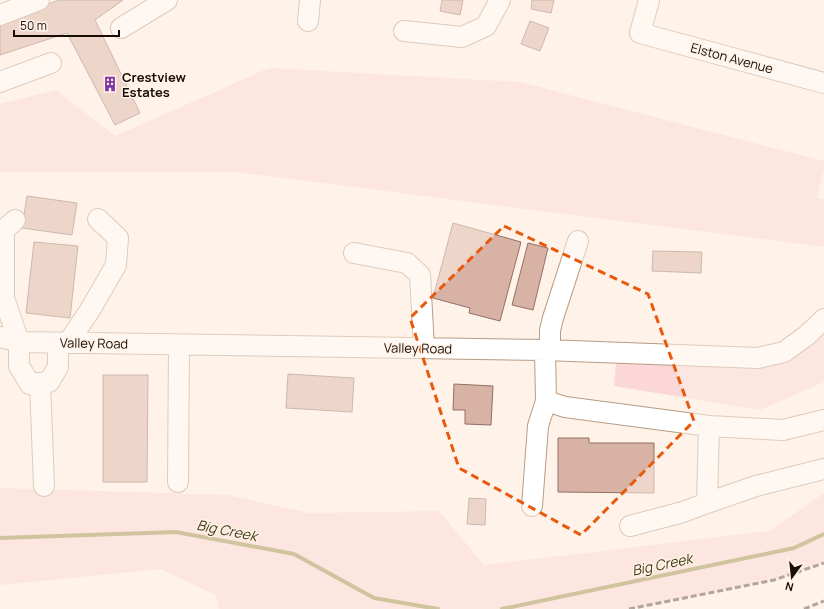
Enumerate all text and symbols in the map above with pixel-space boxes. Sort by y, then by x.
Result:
scale bar [14,12,119,38]
text: 50 m [20,17,47,34]
street label: Elston Avenue [689,38,776,78]
place label: Crestview Estates [122,68,187,101]
building icon: Crestview Estates [101,75,119,93]
street label: Valley Road [60,333,128,353]
street label: Valley Road [384,338,452,358]
water label: Big Creek [195,515,261,546]
water label: Big Creek [630,548,696,580]
north arrow [772,557,812,597]
text: N [783,579,795,595]

